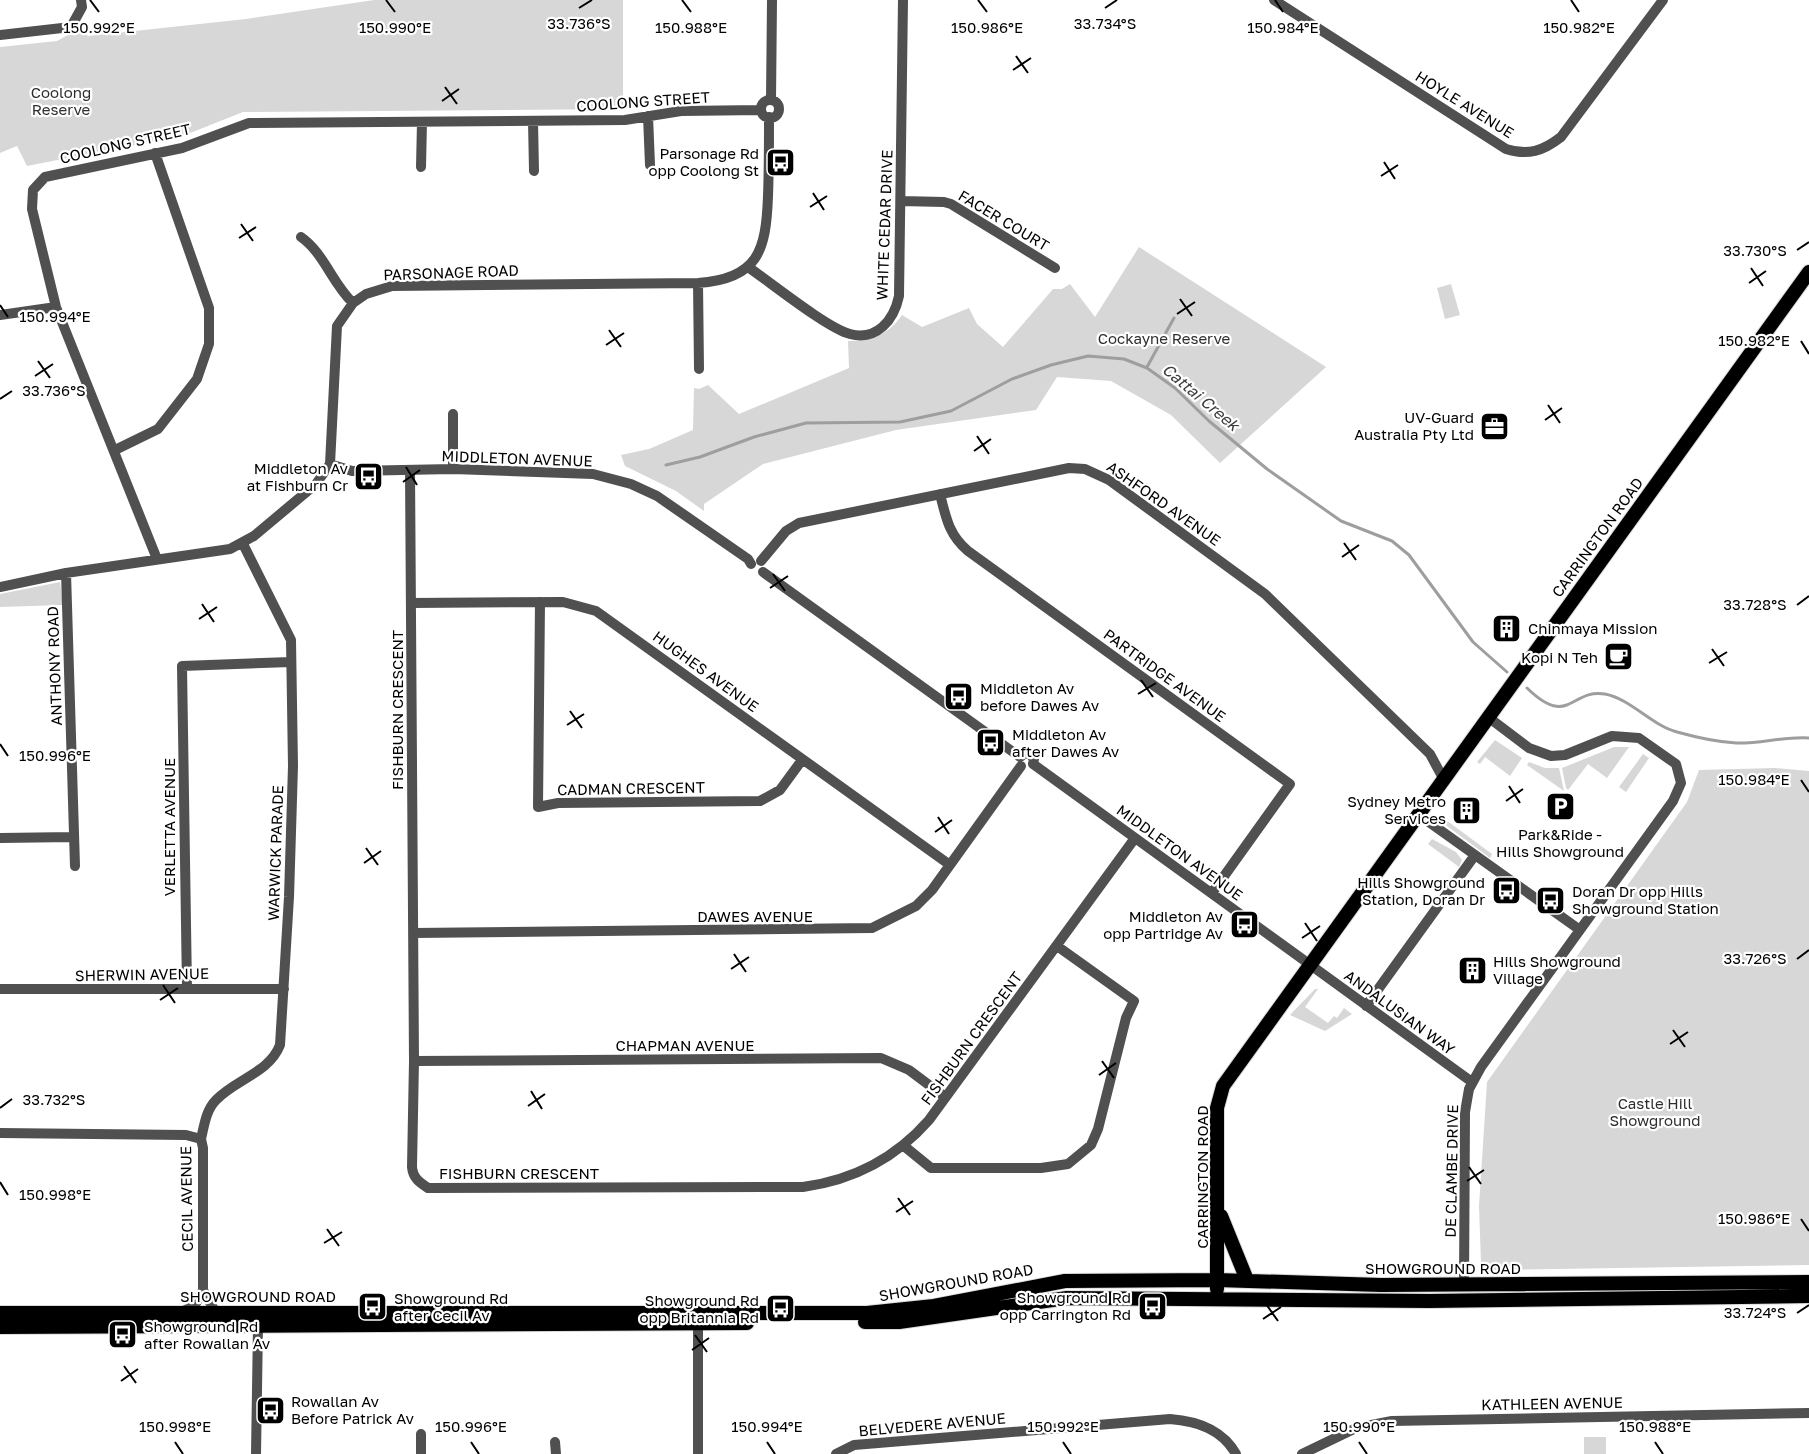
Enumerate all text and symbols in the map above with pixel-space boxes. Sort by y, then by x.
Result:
text: 33.736°S [547,14,611,32]
text: 33.734°S [1074,14,1136,32]
text: 150.992°E [63,18,135,36]
text: 150.990°E [359,18,431,36]
text: 150.988°E [655,18,727,36]
text: 150.986°E [951,18,1023,36]
text: 150.984°E [1247,18,1319,36]
text: 150.982°E [1543,18,1615,36]
street label: HOYLE AVENUE [1413,67,1517,141]
park label: Coolong Reserve [31,83,91,118]
street label: COOLONG STREET [576,87,710,115]
street label: COOLONG STREET [58,119,192,167]
place label: Parsonage Rd opp Coolong St [648,144,759,179]
bus stop icon: Parsonage Rd opp Coolong St [764,146,796,178]
street label: WHITE CEDAR DRIVE [872,149,896,301]
street label: FACER COURT [955,186,1053,254]
text: 33.730°S [1723,241,1787,259]
street label: PARSONAGE ROAD [383,261,519,283]
text: 150.994°E [19,307,91,325]
park label: Cockayne Reserve [1098,329,1231,347]
text: 150.982°E [1718,331,1790,349]
water label: Cattai Creek [1158,359,1245,436]
text: 33.736°S [22,381,86,399]
place label: UV-Guard Australia Pty Ltd [1354,408,1474,443]
office icon: UV-Guard Australia Pty Ltd [1479,410,1511,442]
street label: MIDDLETON AVENUE [441,446,593,470]
street label: ASHFORD AVENUE [1104,457,1224,549]
place label: Middleton Av at Fishburn Cr [247,459,349,494]
bus stop icon: Middleton Av at Fishburn Cr [353,461,385,493]
street label: CARRINGTON ROAD [1548,474,1646,600]
text: 33.728°S [1723,595,1787,613]
street label: ANTHONY ROAD [43,606,65,726]
building icon: Chinmaya Mission [1491,612,1523,644]
place label: Chinmaya Mission [1528,619,1657,637]
street label: PARTRIDGE AVENUE [1101,625,1229,725]
street label: HUGHES AVENUE [650,627,762,715]
street label: FISHBURN CRESCENT [388,630,406,790]
cafe icon: Kopi N Teh [1603,641,1635,673]
place label: Kopi N Teh [1521,648,1598,666]
place label: Middleton Av before Dawes Av [980,679,1100,714]
bus stop icon: Middleton Av before Dawes Av [943,681,975,713]
place label: Middleton Av after Dawes Av [1012,725,1120,760]
bus stop icon: Middleton Av after Dawes Av [975,727,1007,759]
text: 150.996°E [19,746,91,764]
street label: VERLETTA AVENUE [160,758,178,896]
text: 150.984°E [1718,770,1790,788]
street label: CADMAN CRESCENT [557,778,705,798]
street label: WARWICK PARADE [264,785,286,921]
parking icon: Park&Ride - Hills Showground [1544,791,1576,823]
place label: Sydney Metro Services [1347,792,1446,827]
building icon: Sydney Metro Services [1451,794,1483,826]
street label: MIDDLETON AVENUE [1114,800,1246,904]
place label: Park&Ride - Hills Showground [1496,825,1624,860]
place label: Hills Showground Station, Doran Dr [1357,873,1485,908]
bus stop icon: Hills Showground Station, Doran Dr [1490,875,1522,907]
place label: Doran Dr opp Hills Showground Station [1572,882,1719,917]
bus stop icon: Doran Dr opp Hills Showground Station [1535,884,1567,916]
street label: DAWES AVENUE [697,907,813,925]
place label: Middleton Av opp Partridge Av [1103,907,1224,942]
bus stop icon: Middleton Av opp Partridge Av [1228,909,1260,941]
text: 33.726°S [1723,949,1787,967]
place label: Hills Showground Village [1493,952,1621,987]
building icon: Hills Showground Village [1456,954,1488,986]
street label: SHERWIN AVENUE [75,964,209,984]
street label: ANDALUSIAN WAY [1341,966,1459,1058]
street label: FISHBURN CRESCENT [917,968,1025,1108]
street label: CHAPMAN AVENUE [616,1036,754,1054]
text: 33.732°S [23,1090,85,1108]
park label: Castle Hill Showground [1609,1094,1701,1129]
street label: DE CLAMBE DRIVE [1441,1104,1461,1238]
street label: CARRINGTON ROAD [1193,1105,1211,1249]
street label: CECIL AVENUE [176,1146,196,1252]
street label: FISHBURN CRESCENT [439,1164,599,1182]
text: 150.998°E [19,1185,91,1203]
text: 150.986°E [1718,1209,1790,1227]
street label: SHOWGROUND ROAD [1365,1259,1521,1277]
street label: SHOWGROUND ROAD [878,1260,1034,1304]
street label: SHOWGROUND ROAD [180,1287,336,1305]
place label: Showground Rd opp Carrington Rd [1000,1288,1131,1323]
place label: Showground Rd after Cecil Av [394,1289,508,1324]
bus stop icon: Showground Rd opp Carrington Rd [1136,1290,1168,1322]
bus stop icon: Showground Rd after Cecil Av [357,1291,389,1323]
place label: Showground Rd opp Britannia Rd [639,1291,759,1326]
bus stop icon: Showground Rd opp Britannia Rd [764,1293,796,1325]
text: 33.724°S [1724,1303,1786,1321]
place label: Showground Rd after Rowallan Av [144,1317,271,1352]
bus stop icon: Showground Rd after Rowallan Av [107,1319,139,1351]
place label: Rowallan Av Before Patrick Av [291,1392,414,1427]
street label: KATHLEEN AVENUE [1481,1393,1623,1413]
bus stop icon: Rowallan Av Before Patrick Av [254,1394,286,1426]
street label: BELVEDERE AVENUE [858,1409,1006,1439]
text: 150.998°E [139,1417,211,1435]
text: 150.996°E [435,1417,507,1435]
text: 150.994°E [731,1417,803,1435]
text: 150.992°E [1027,1417,1099,1435]
text: 150.990°E [1323,1417,1395,1435]
text: 150.988°E [1619,1417,1691,1435]

